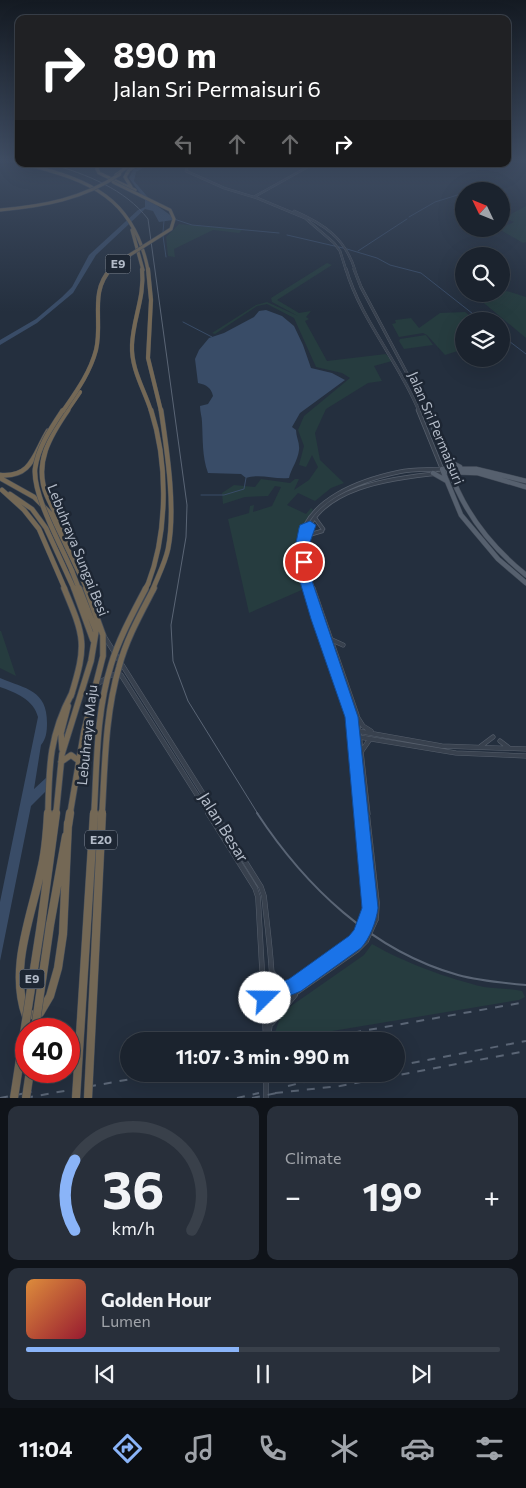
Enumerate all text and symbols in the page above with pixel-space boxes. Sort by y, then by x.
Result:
text: 890 m [113,32,217,75]
icon: right [30,35,95,100]
text: Jalan Sri Permaisuri 6 [113,75,321,102]
icon: left [170,130,198,158]
icon: ahead [223,130,251,158]
icon: ahead [276,130,304,158]
icon: right [329,130,357,158]
north arrow [455,182,510,238]
map controls [455,182,510,367]
button: search [455,247,510,302]
road number: E9 [106,254,130,274]
button: layers [455,312,510,367]
street label: Jalan Sri Permaisuri [405,369,468,487]
street label: Lebuhraya Sungai Besi [44,481,113,618]
pin [283,541,325,583]
icon: arrive [290,548,318,576]
street label: Lebuhraya Maju [73,684,100,786]
street label: Jalan Besar [196,788,254,866]
road number: E20 [85,830,117,850]
road number: E9 [20,970,44,989]
position arrow [238,971,290,1023]
speed limit sign: 40 [15,1018,80,1083]
text: 11:07 · 3 min · 990 m [176,1045,349,1068]
text: Climate [285,1148,341,1167]
text: 36 [102,1156,165,1220]
text: 19° [362,1172,422,1219]
text: − [285,1179,301,1213]
text: + [484,1179,500,1213]
text: km/h [112,1217,155,1239]
text: Golden Hour [101,1288,211,1311]
text: Lumen [101,1311,151,1330]
icon: previous [91,1360,119,1388]
icon: pause [249,1360,277,1388]
icon: next [407,1360,435,1388]
icon: directions [110,1431,145,1466]
icon: music [182,1431,217,1466]
icon: phone [255,1431,290,1466]
icon: climate [327,1431,362,1466]
icon: car [400,1431,435,1466]
icon: filters [472,1431,507,1466]
text: 11:04 [19,1435,73,1462]

